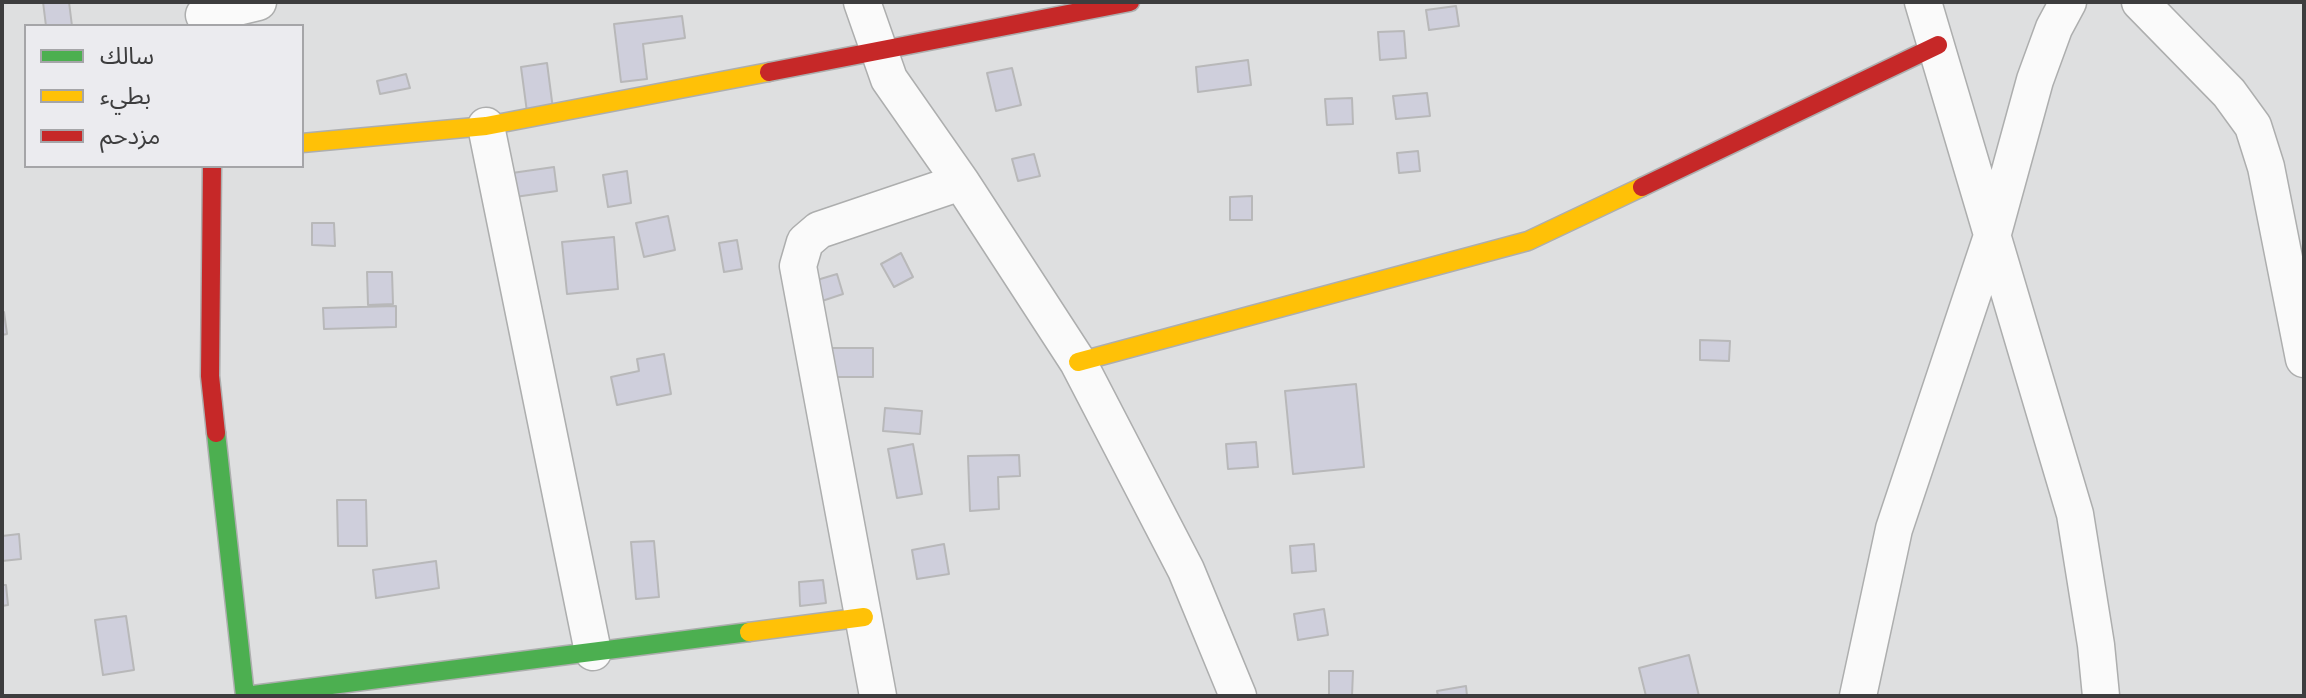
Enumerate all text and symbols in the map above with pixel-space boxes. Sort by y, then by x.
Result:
legend [24,24,304,168]
text: سالك [100,41,154,70]
text: بطيء [100,81,151,110]
text: مزدحم [100,121,160,150]

